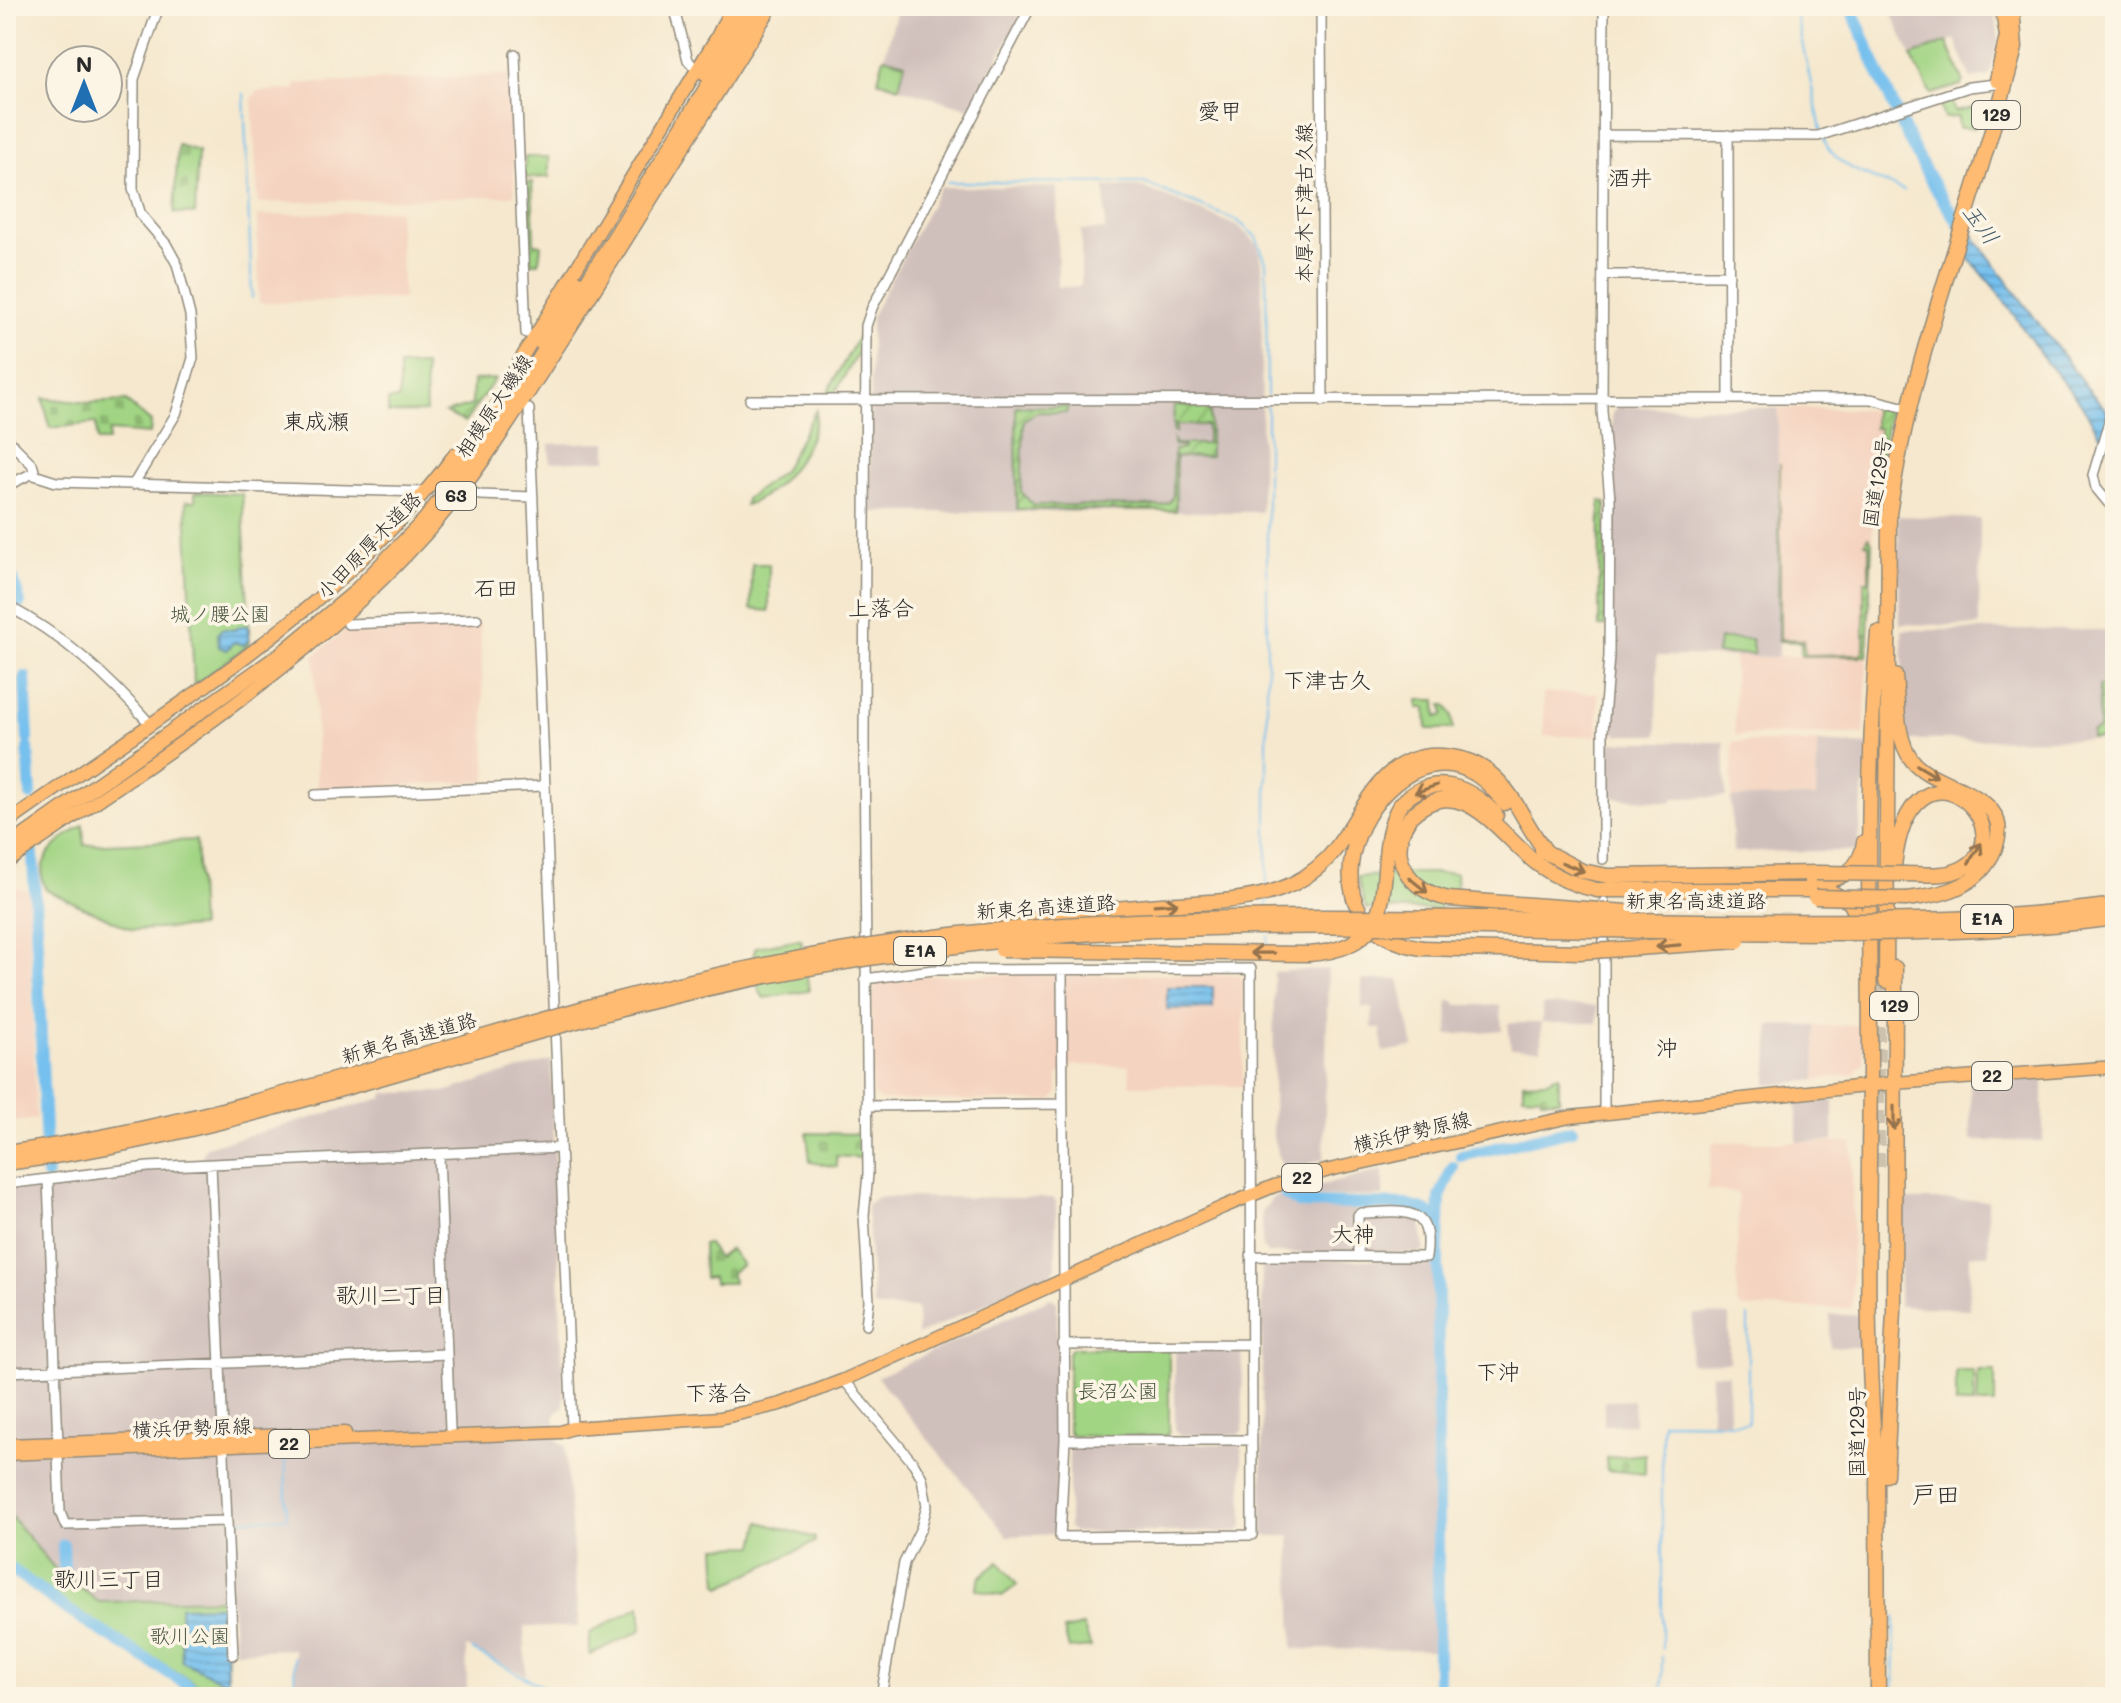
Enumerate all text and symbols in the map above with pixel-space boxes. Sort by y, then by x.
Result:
north arrow [44,44,124,124]
text: N [76,49,92,78]
district label: 愛甲 [1198,96,1242,125]
road number: 129 [1972,101,2020,129]
street label: 本厚木下津古久線 [1290,123,1316,283]
district label: 酒井 [1608,163,1652,192]
water label: 玉川 [1957,197,2006,250]
street label: 相模原大磯線 [449,348,538,462]
district label: 東成瀬 [283,406,349,435]
street label: 国道129号 [1856,434,1896,529]
road number: 63 [436,482,476,510]
street label: 小田原厚木道路 [310,485,426,604]
district label: 石田 [474,573,518,602]
district label: 上落合 [848,593,914,622]
park label: 城ノ腰公園 [170,600,270,626]
district label: 下津古久 [1283,665,1371,694]
one-way arrow [1915,763,1938,779]
one-way arrow [1414,783,1439,797]
one-way arrow [1966,842,1983,864]
one-way arrow [1560,860,1585,875]
one-way arrow [1408,876,1428,894]
street label: 新東名高速道路 [1626,887,1766,913]
street label: 新東名高速道路 [975,888,1117,924]
one-way arrow [1152,896,1179,911]
road number: E1A [1961,905,2013,933]
road number: E1A [894,937,946,965]
one-way arrow [1655,939,1682,954]
one-way arrow [1249,945,1276,960]
road number: 129 [1870,992,1918,1020]
street label: 新東名高速道路 [338,1005,480,1069]
district label: 沖 [1656,1033,1678,1062]
road number: 22 [1972,1062,2012,1090]
one-way arrow [1886,1104,1902,1131]
street label: 横浜伊勢原線 [1350,1105,1473,1157]
road number: 22 [1282,1164,1322,1192]
district label: 大神 [1331,1219,1375,1248]
district label: 歌川二丁目 [336,1280,446,1309]
district label: 下沖 [1476,1357,1520,1386]
park label: 長沼公園 [1078,1377,1158,1403]
district label: 下落合 [685,1378,751,1407]
street label: 国道129号 [1843,1386,1869,1478]
street label: 横浜伊勢原線 [132,1412,252,1442]
road number: 22 [269,1430,309,1458]
district label: 戸田 [1912,1478,1960,1509]
district label: 歌川三丁目 [54,1564,164,1593]
park label: 歌川公園 [150,1622,230,1648]

